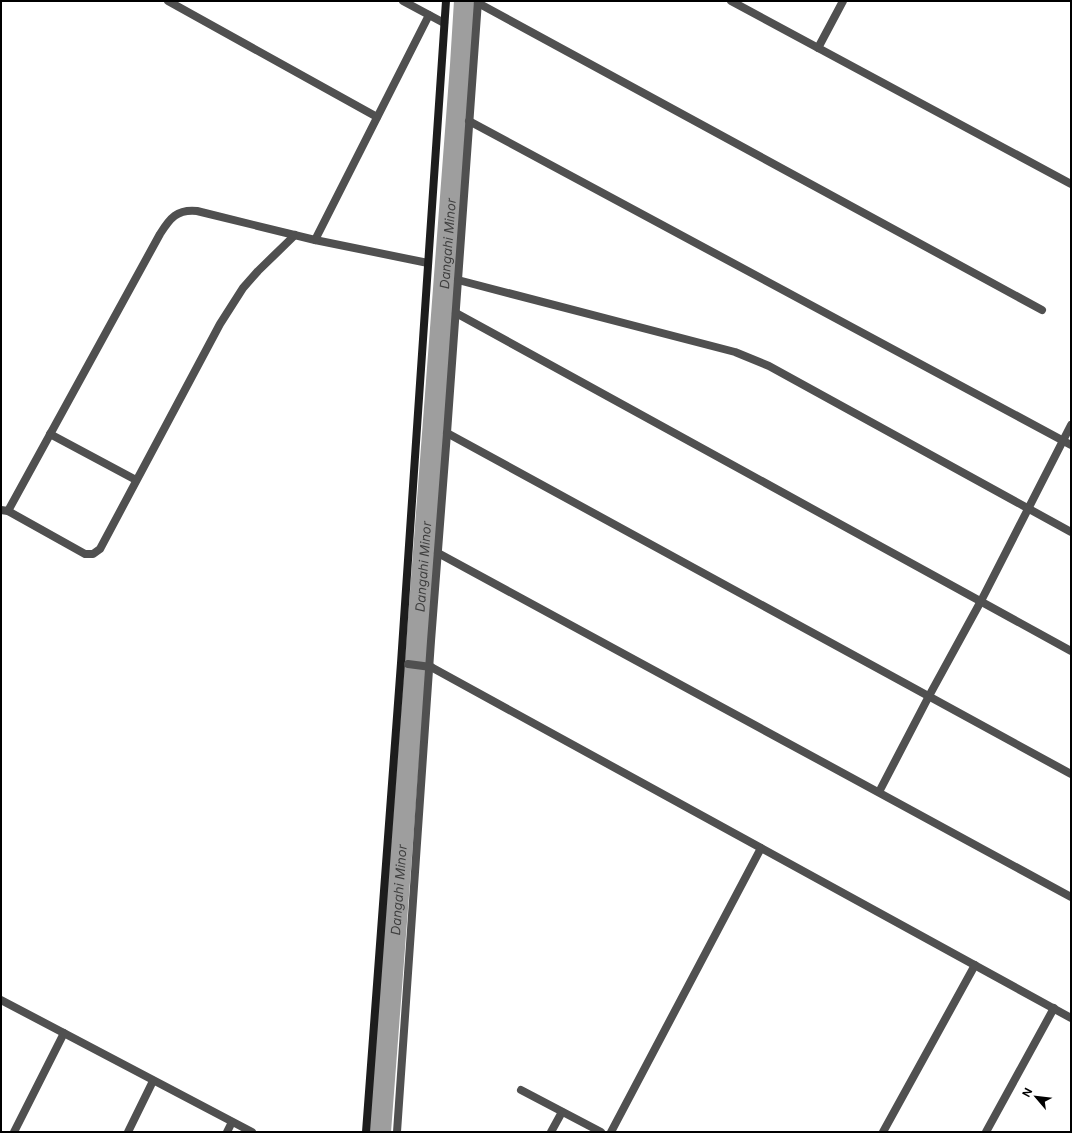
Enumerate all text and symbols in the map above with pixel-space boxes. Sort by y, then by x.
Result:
water label: Dangahi Minor [436,197,459,289]
water label: Dangahi Minor [412,520,434,613]
water label: Dangahi Minor [387,843,410,936]
north arrow [1016,1077,1056,1117]
text: N [1019,1085,1035,1099]

